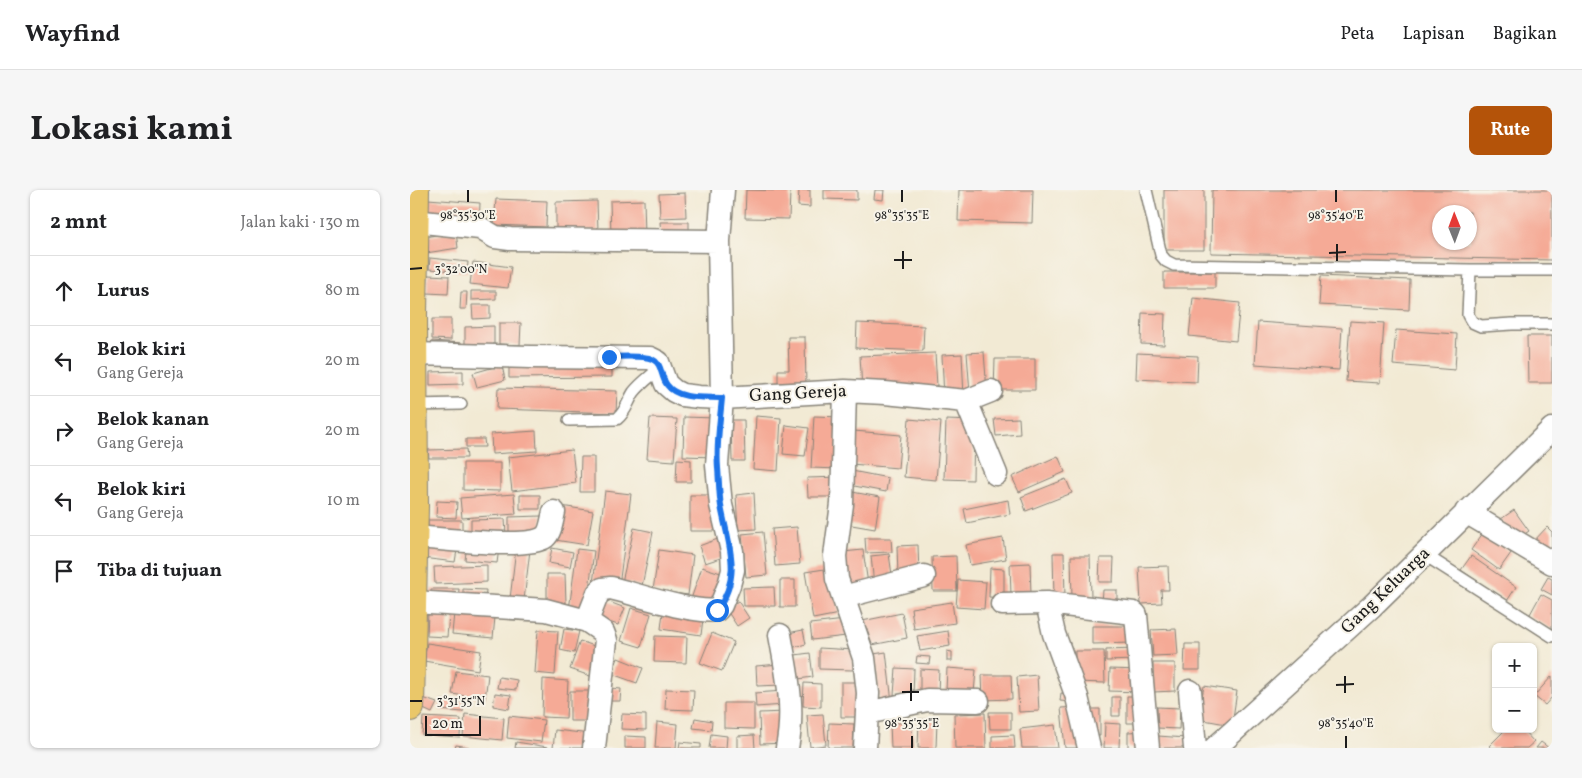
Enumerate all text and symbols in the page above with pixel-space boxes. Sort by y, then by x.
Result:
text: Wayfind [25,18,120,52]
text: Peta [1341,22,1374,47]
text: Lapisan [1402,22,1465,47]
text: Bagikan [1493,22,1557,47]
text: Lokasi kami [30,106,233,154]
button: Rute [1469,106,1552,155]
north arrow [1432,205,1477,250]
text: 2 mnt [50,208,107,237]
text: 98°35'30"E [440,208,496,224]
text: 98°35'35"E [875,208,929,224]
text: 98°35'40"E [1308,208,1364,224]
text: Jalan kaki · 130 m [240,212,360,234]
text: 3°32'00"N [435,262,487,278]
icon: ahead [50,277,78,305]
text: Lurus [97,278,149,304]
text: 80 m [325,280,360,302]
text: Belok kiri [97,337,186,363]
route end [598,346,621,369]
icon: left [50,347,78,375]
text: 20 m [325,350,360,372]
text: Gang Gereja [97,363,184,385]
street label: Gang Gereja [749,379,847,409]
text: Belok kanan [97,407,209,433]
icon: right [50,417,78,445]
text: 20 m [325,420,360,442]
text: Gang Gereja [97,433,184,455]
text: Belok kiri [97,477,186,503]
icon: left [50,487,78,515]
text: 10 m [327,490,360,512]
text: Gang Gereja [97,503,184,525]
street label: Gang Keluarga [1336,542,1436,640]
icon: arrive [50,557,78,585]
text: Tiba di tujuan [97,558,222,584]
route start [706,599,729,622]
map controls [1492,643,1537,733]
button: + [1492,643,1537,688]
button: − [1492,688,1537,733]
text: 3°31'55"N [437,694,485,710]
scale bar [425,713,481,736]
text: 20 m [432,715,463,734]
text: 98°35'35"E [885,716,939,732]
text: 98°35'40"E [1318,716,1374,732]

